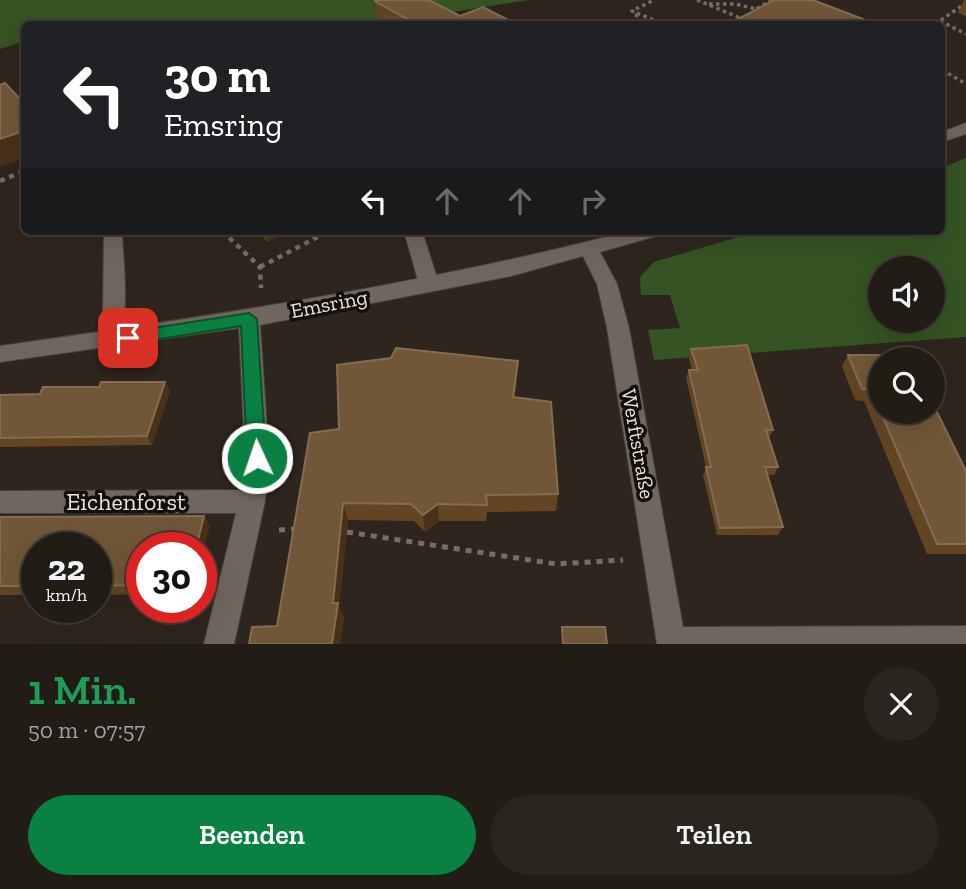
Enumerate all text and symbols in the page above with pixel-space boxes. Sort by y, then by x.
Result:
text: 30 m [164,46,270,105]
icon: left [49,49,140,140]
text: Emsring [164,106,283,144]
icon: left [355,182,393,220]
icon: ahead [428,182,466,220]
icon: ahead [501,182,539,220]
icon: right [574,182,612,220]
map controls [868,256,945,424]
button: sound [868,256,945,333]
street label: Emsring [288,284,370,323]
pin [98,308,158,368]
icon: arrive [109,319,147,357]
button: search [868,347,945,424]
street label: Werftstraße [617,387,660,501]
position arrow [220,421,294,495]
street label: Eichenforst [66,487,186,516]
speed limit sign: 30 [126,532,217,623]
text: 22 [48,547,85,589]
text: km/h [46,584,87,606]
text: 1 Min. [28,664,137,715]
button: close [864,667,938,741]
text: 50 m · 07:57 [28,716,145,744]
button: Beenden [28,795,476,875]
button: Teilen [490,795,938,875]

